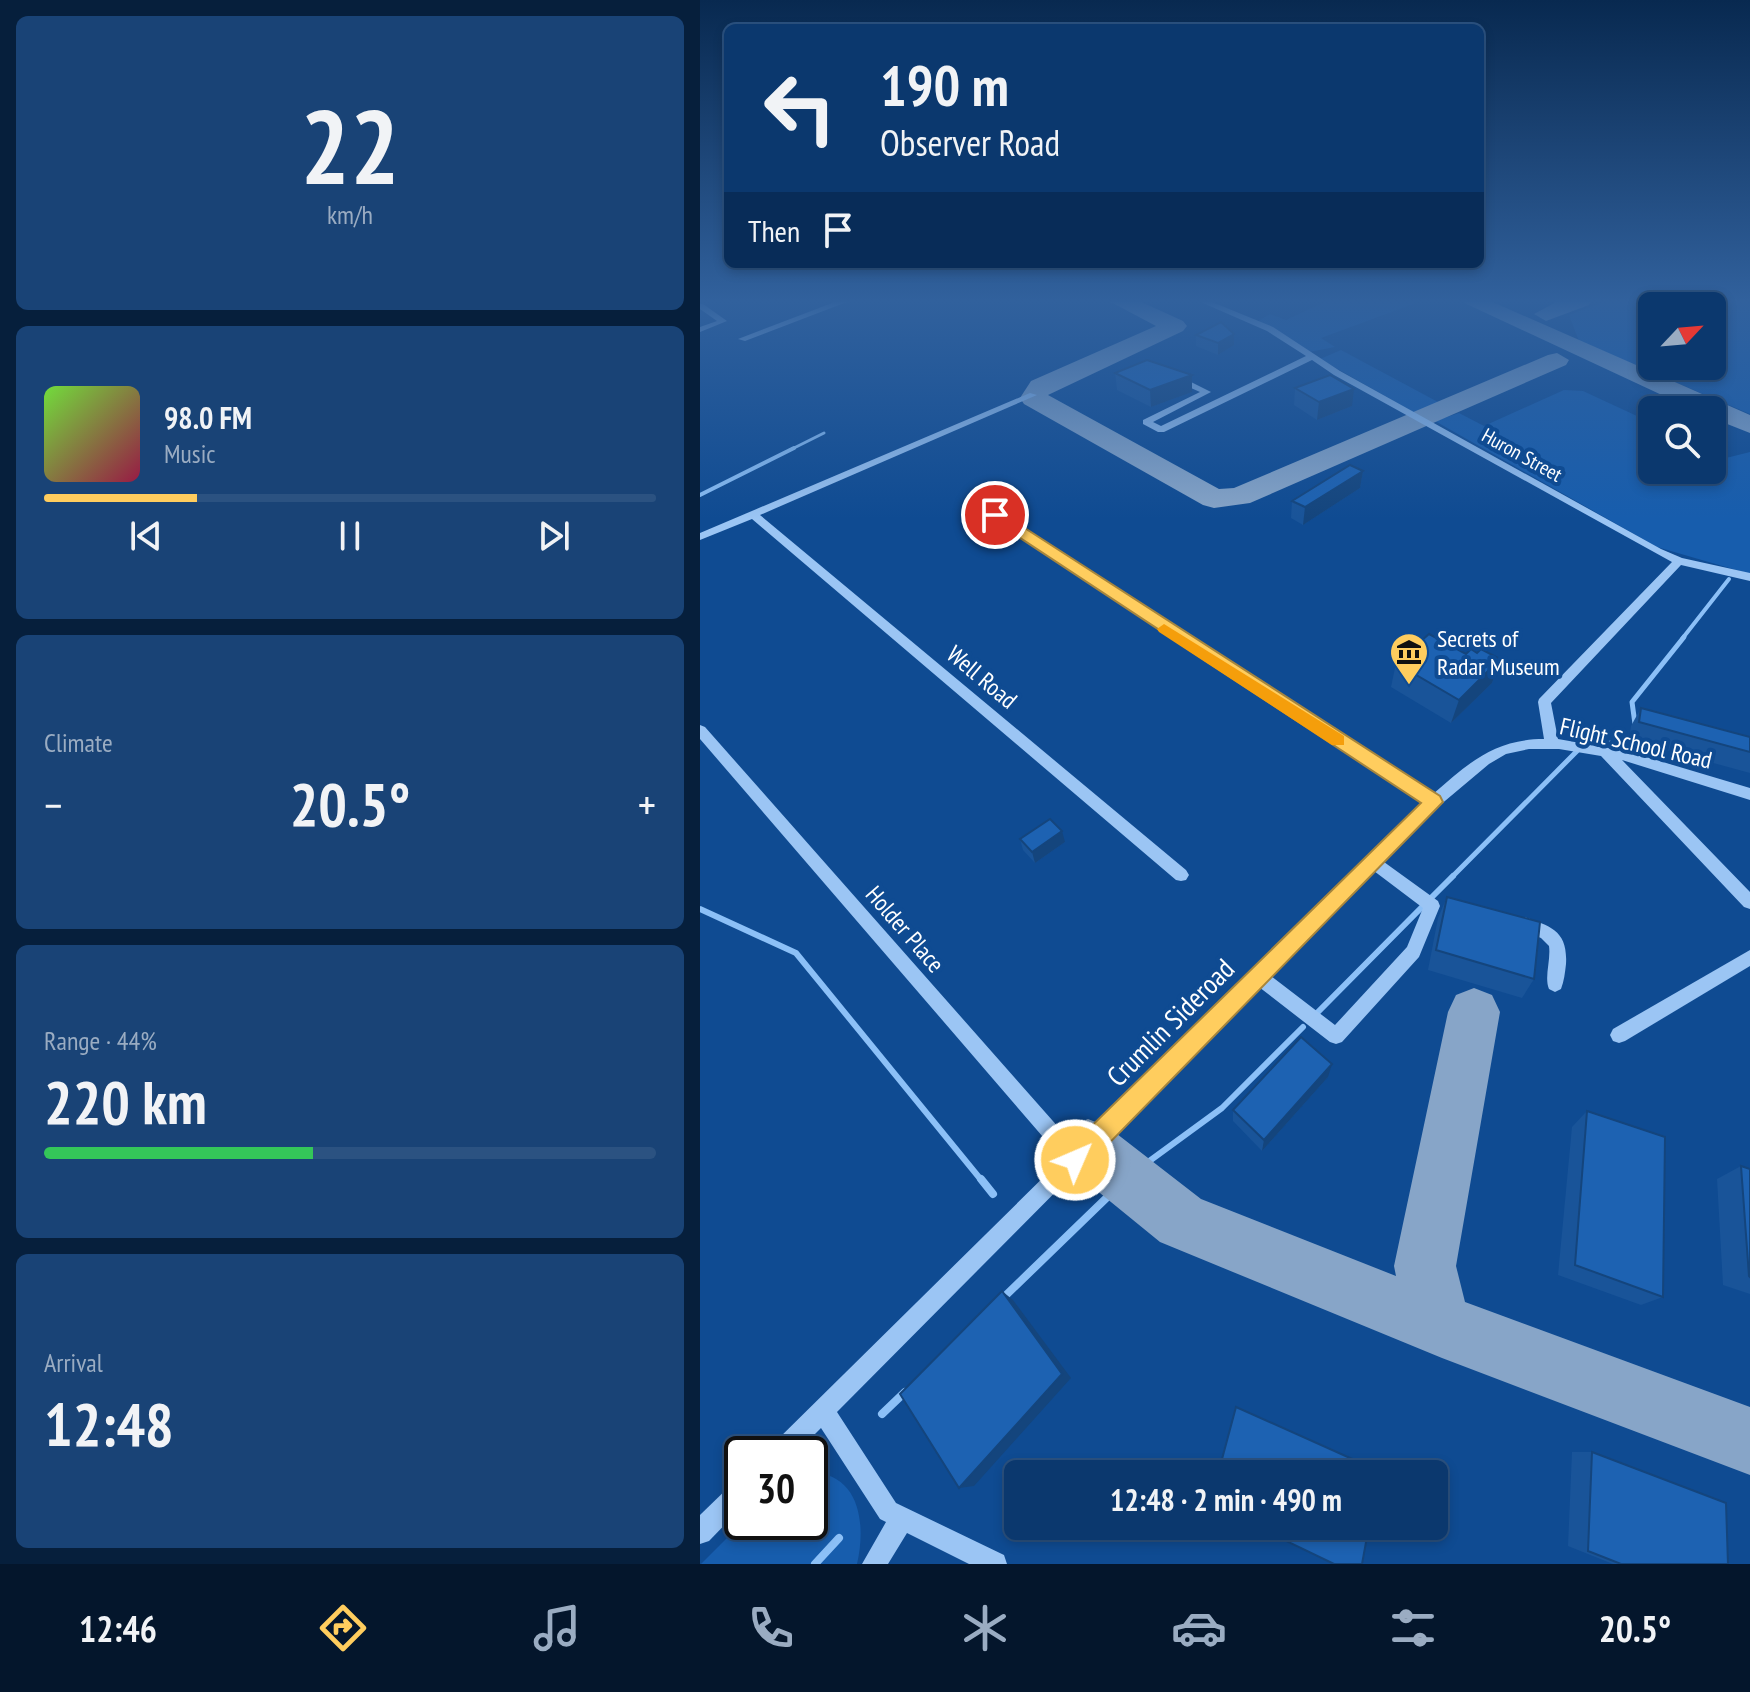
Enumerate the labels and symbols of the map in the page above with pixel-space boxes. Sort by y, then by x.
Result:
north arrow [1638,292,1726,380]
street label: Huron Street [1477,422,1567,488]
pin [961,481,1029,549]
place label: Secrets of Radar Museum [1437,623,1560,682]
museum icon: Secrets of Radar Museum [1388,631,1430,686]
street label: Well Road [940,639,1024,715]
street label: Flight School Road [1557,710,1715,776]
street label: Holder Place [859,879,951,979]
street label: Crumlin Sideroad [1098,950,1242,1094]
position arrow [1033,1118,1117,1202]
speed limit sign: 30 [724,1436,828,1540]

